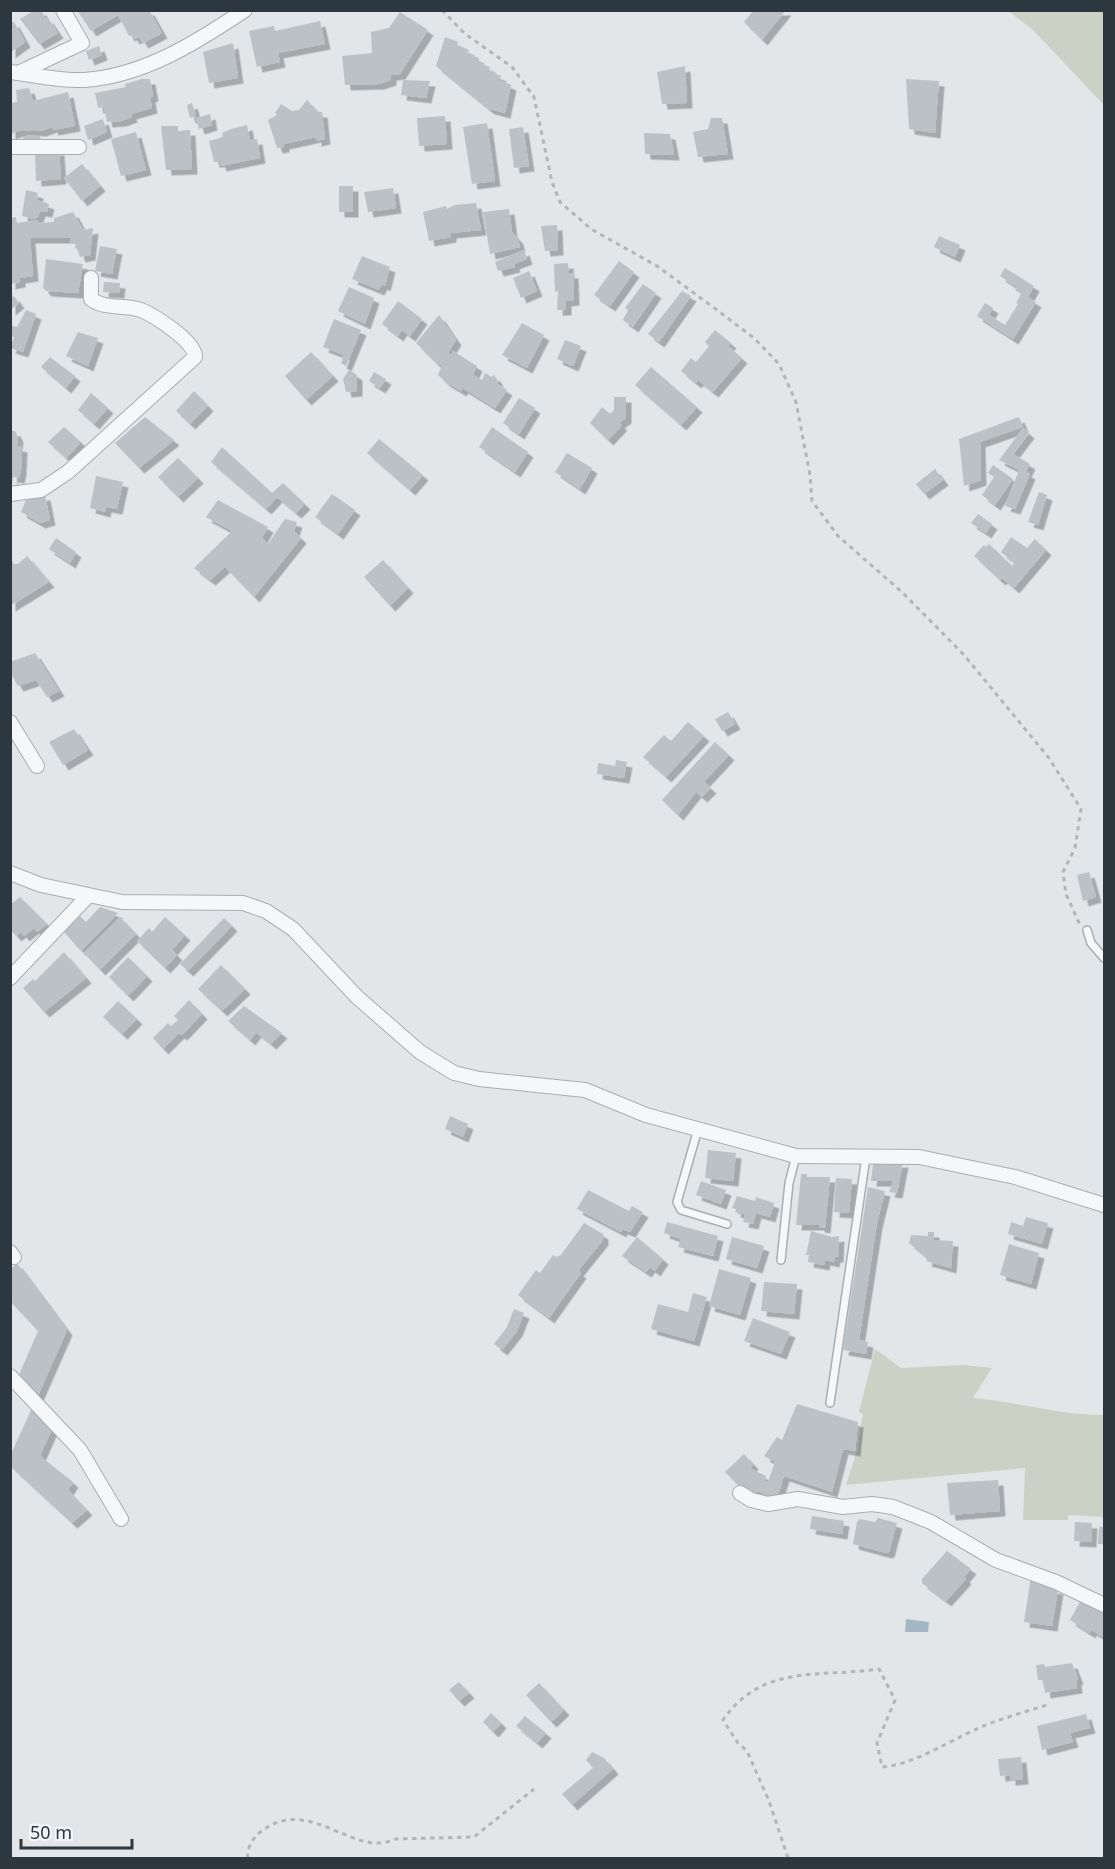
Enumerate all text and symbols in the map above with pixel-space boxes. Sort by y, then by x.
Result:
scale bar [21,1812,132,1850]
text: 50 m [30,1820,72,1844]

